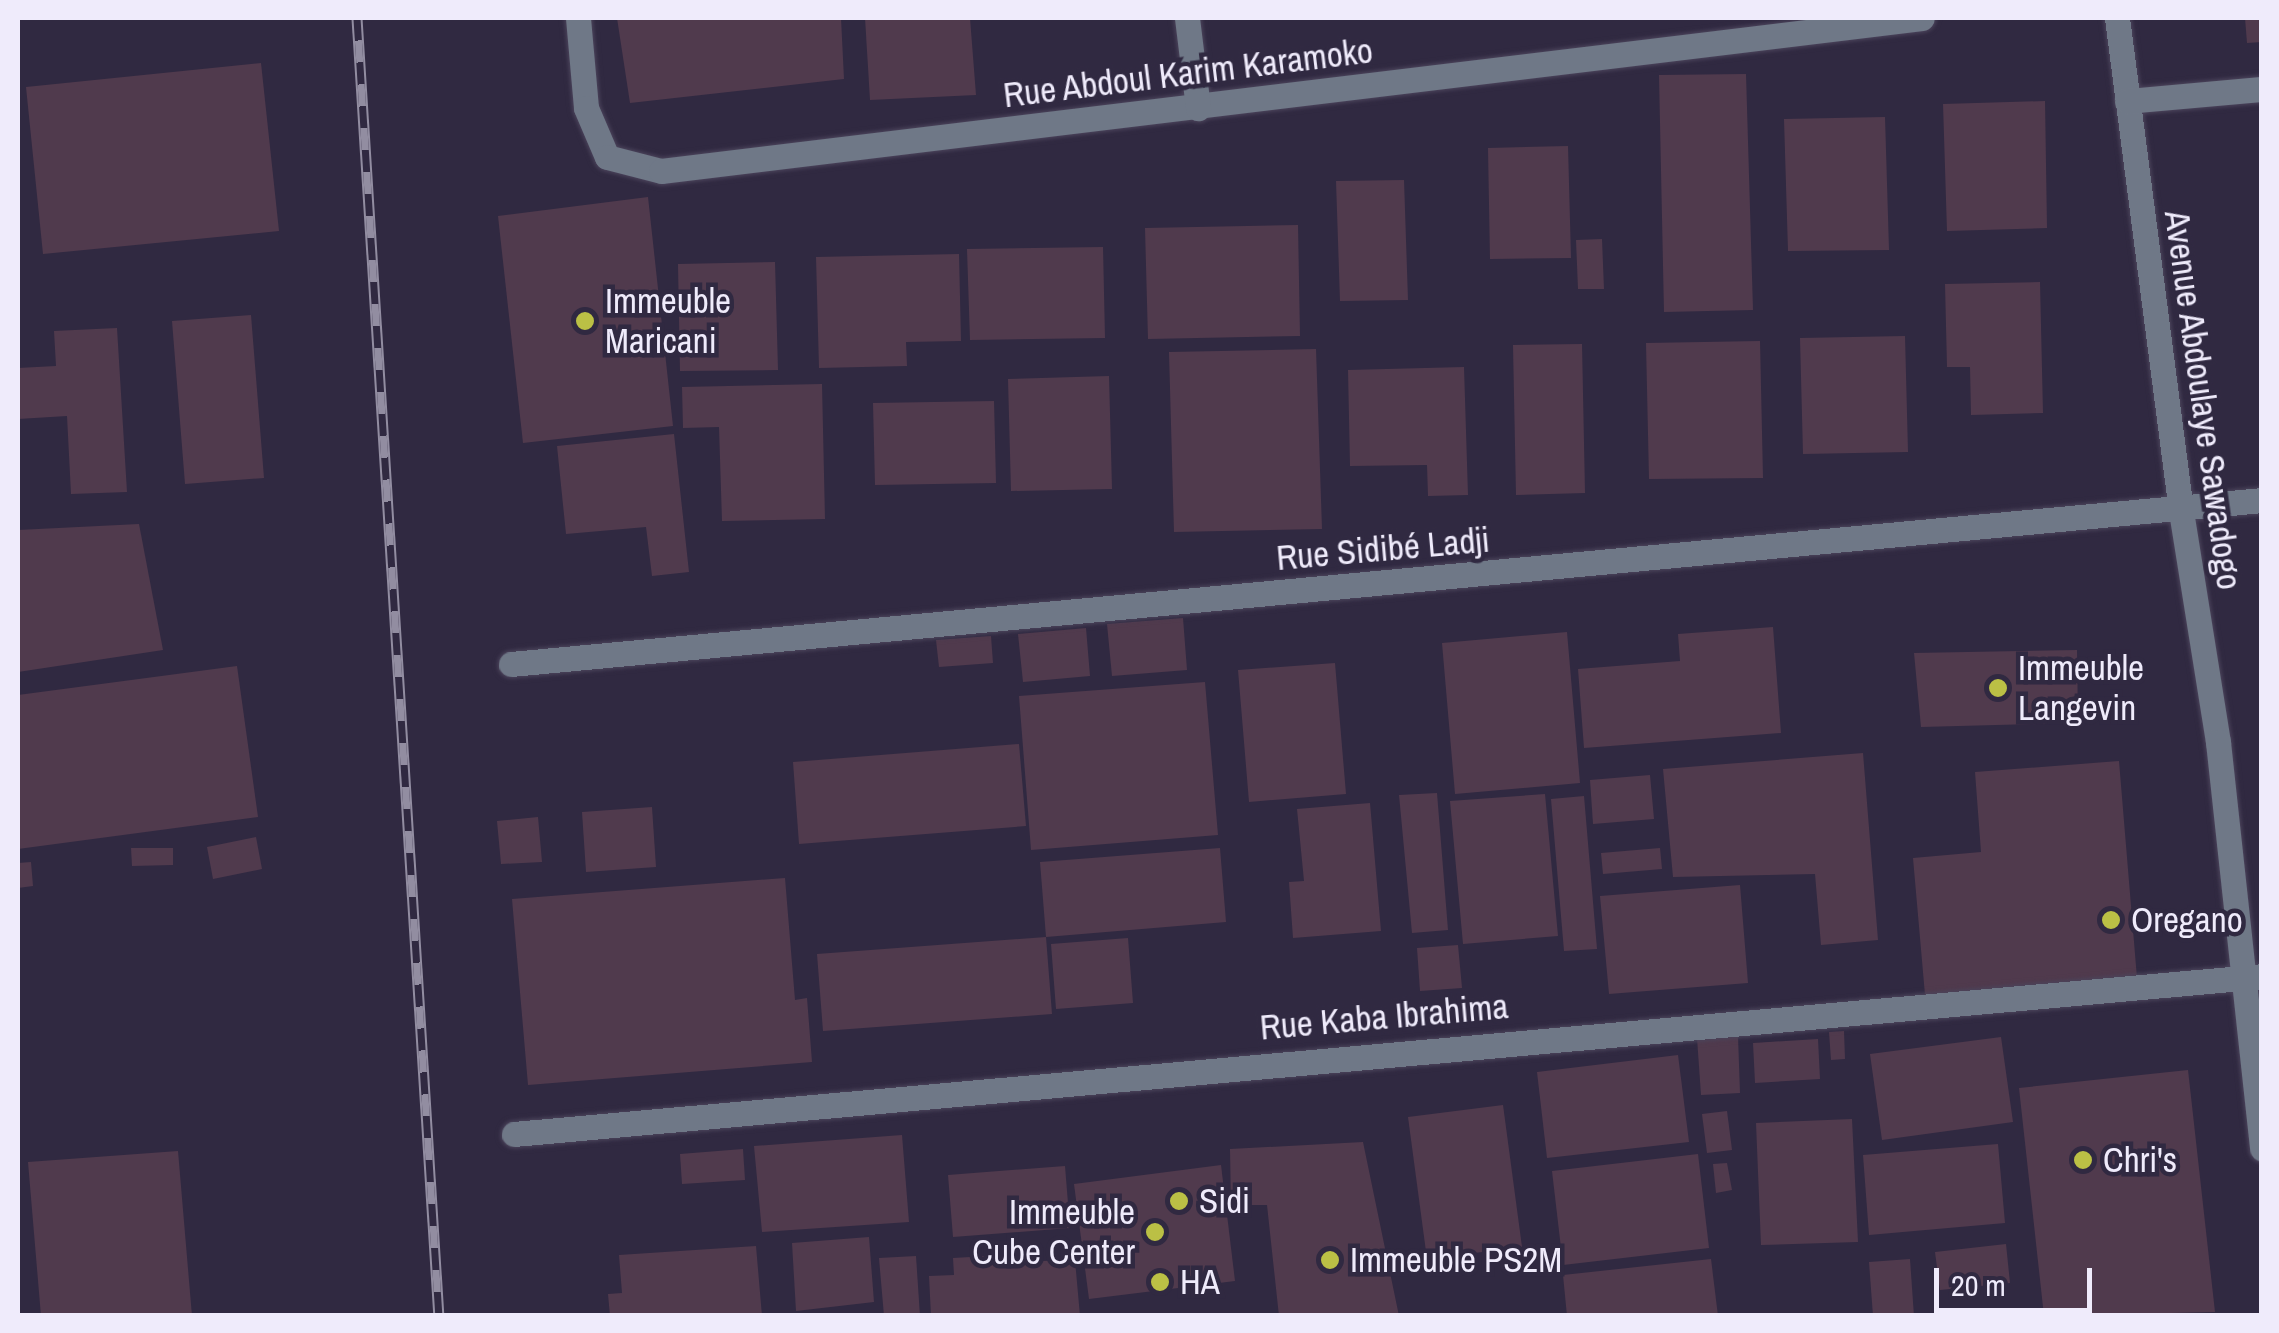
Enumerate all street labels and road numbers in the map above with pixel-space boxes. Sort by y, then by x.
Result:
street label: Rue Abdoul Karim Karamoko [1000,29,1376,117]
street label: Avenue Abdoulaye Sawadogo [2155,207,2251,593]
street label: Rue Sidibé Ladji [1275,519,1491,579]
street label: Rue Kaba Ibrahima [1258,985,1510,1049]

